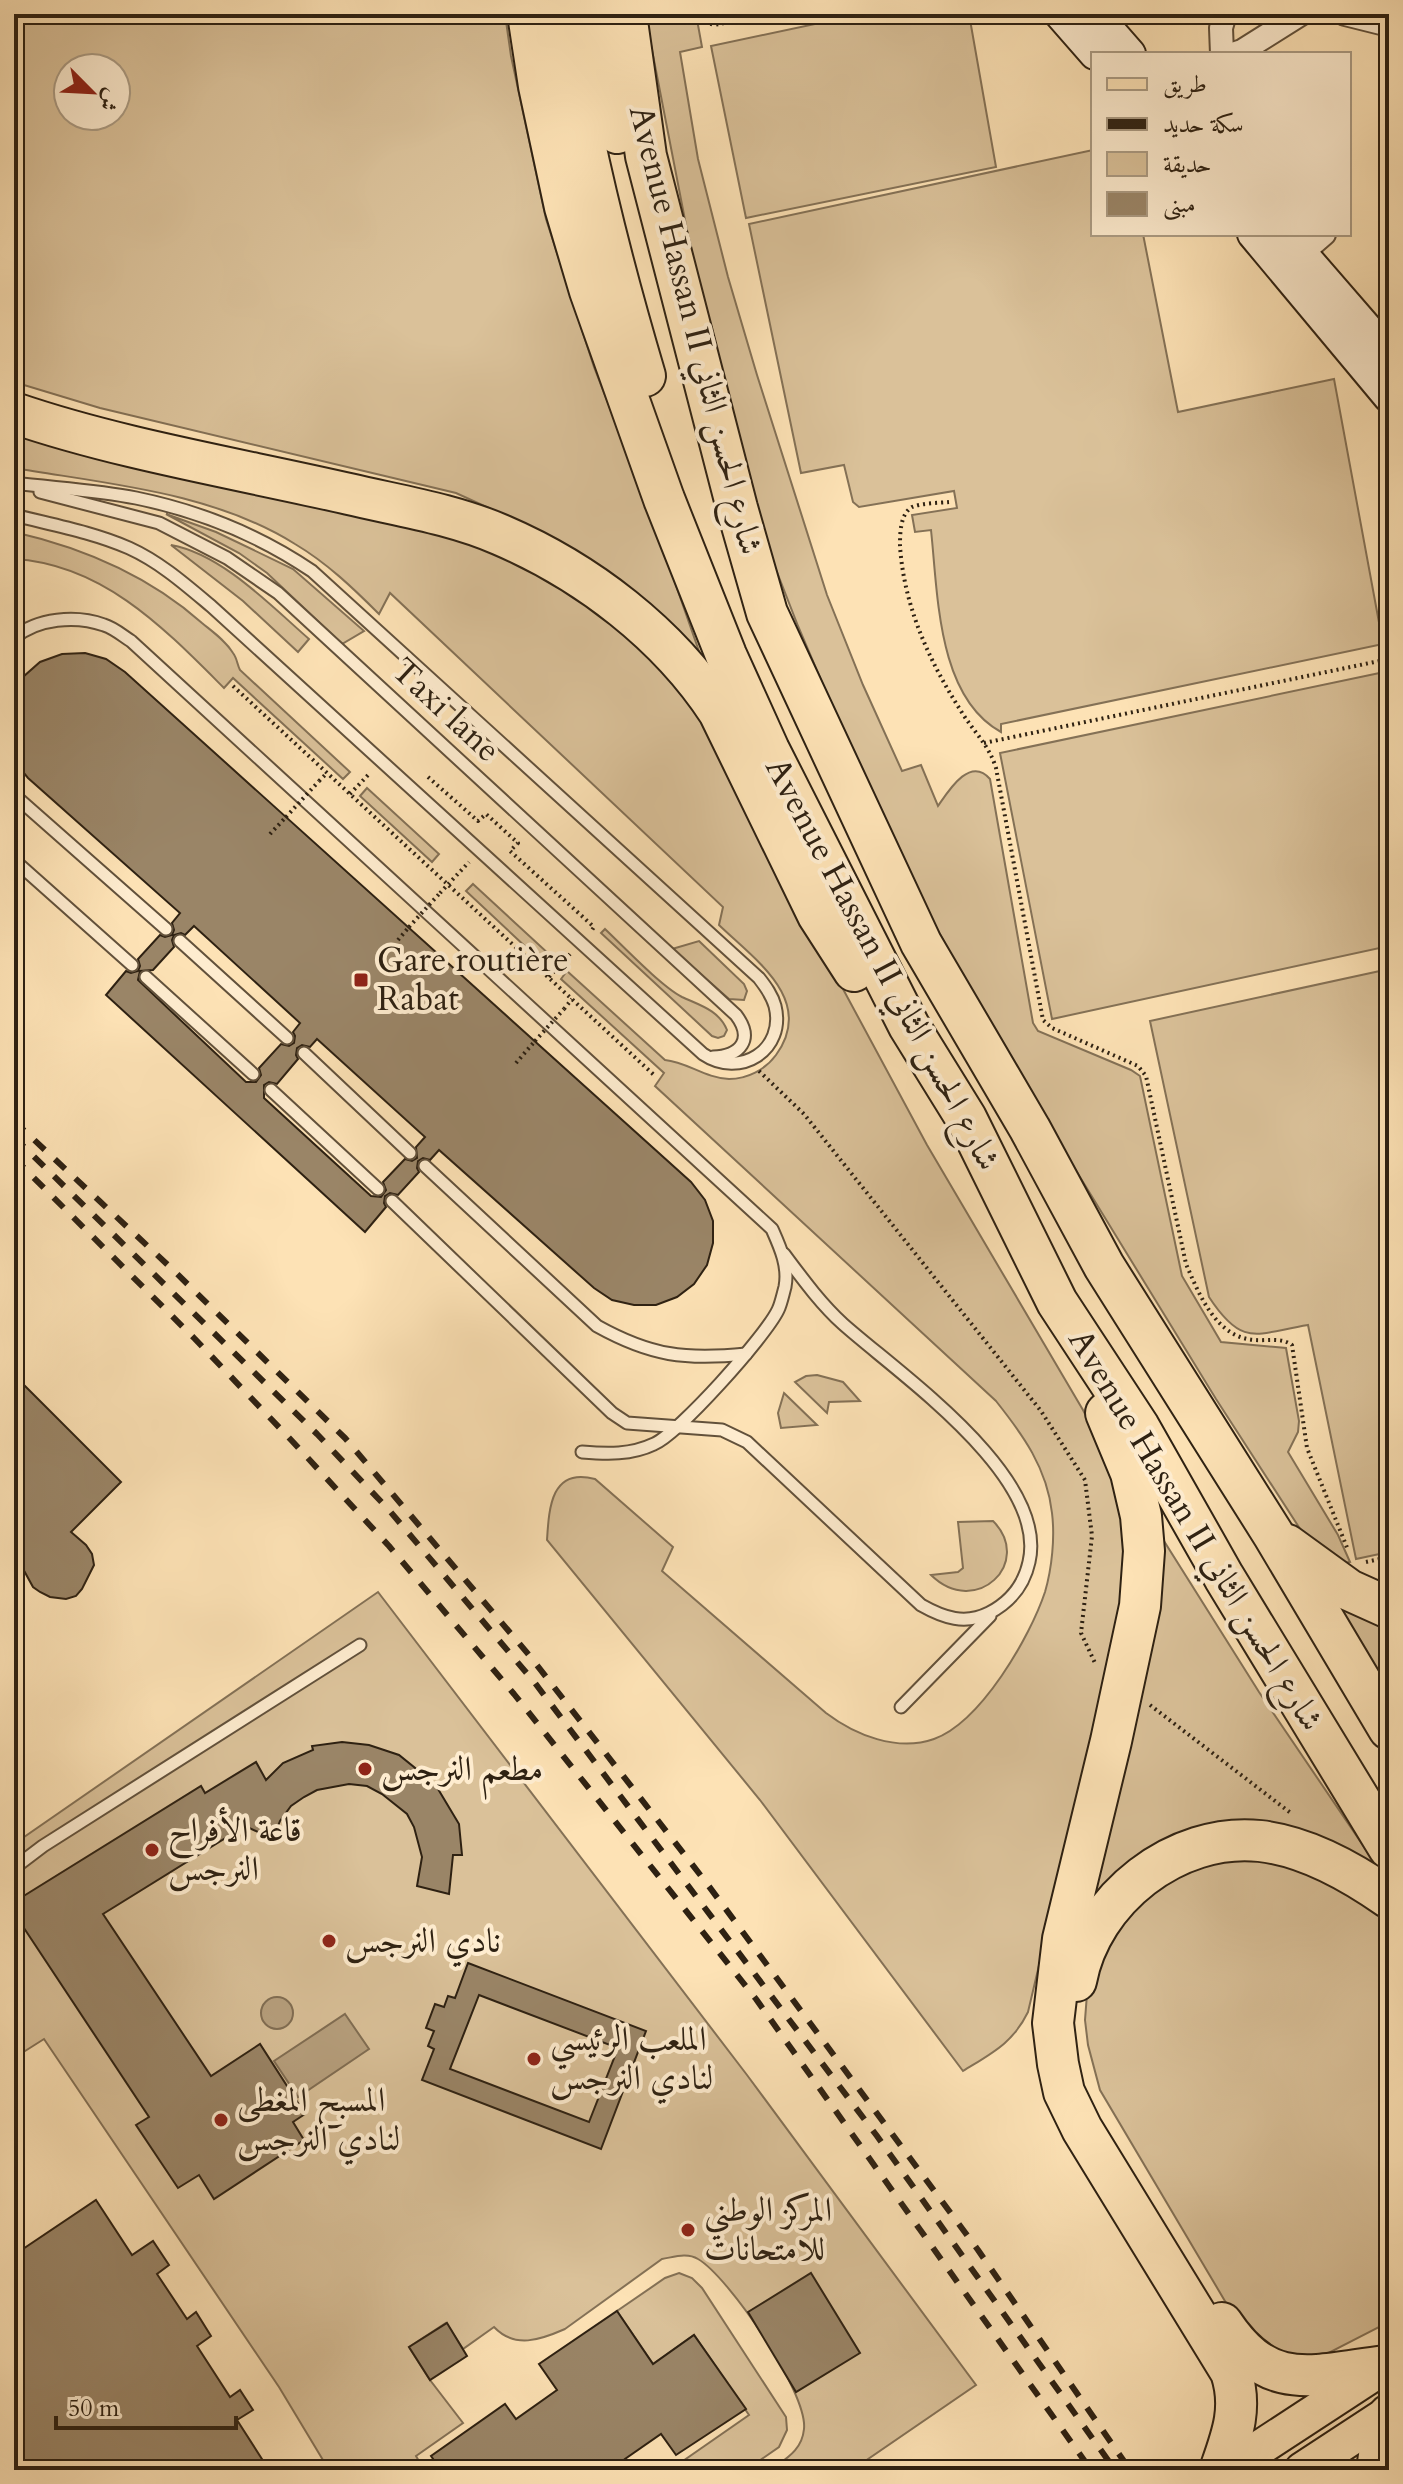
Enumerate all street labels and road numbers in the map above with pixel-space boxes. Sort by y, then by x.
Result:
street label: Avenue Hassan II شارع الحسن الثاني [613,101,774,561]
street label: Taxi lane [382,648,510,772]
street label: Avenue Hassan II شارع الحسن الثاني [750,749,1012,1181]
street label: Avenue Hassan II شارع الحسن الثاني [1053,1320,1335,1742]

